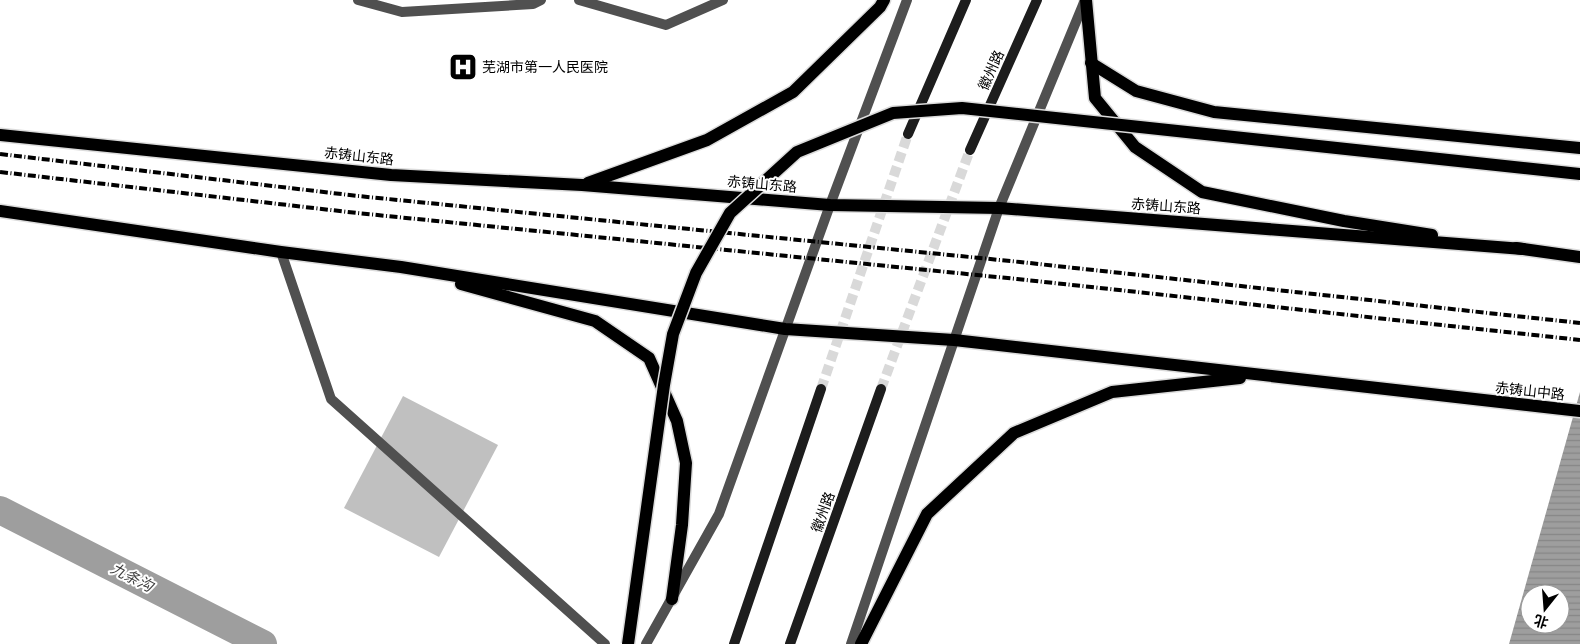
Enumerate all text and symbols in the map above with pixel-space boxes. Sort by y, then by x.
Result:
street label: 徽州路 [975,48,1007,92]
hospital icon: 芜湖市第一人民医院 [448,52,478,82]
place label: 芜湖市第一人民医院 [482,59,608,75]
street label: 赤铸山东路 [323,144,395,168]
street label: 赤铸山东路 [726,173,798,195]
street label: 赤铸山东路 [1131,196,1201,216]
street label: 赤铸山中路 [1494,379,1566,403]
street label: 徽州路 [808,490,838,534]
water label: 九条沟 [108,559,158,596]
north arrow [1520,584,1570,634]
text: 北 [1532,612,1550,631]

